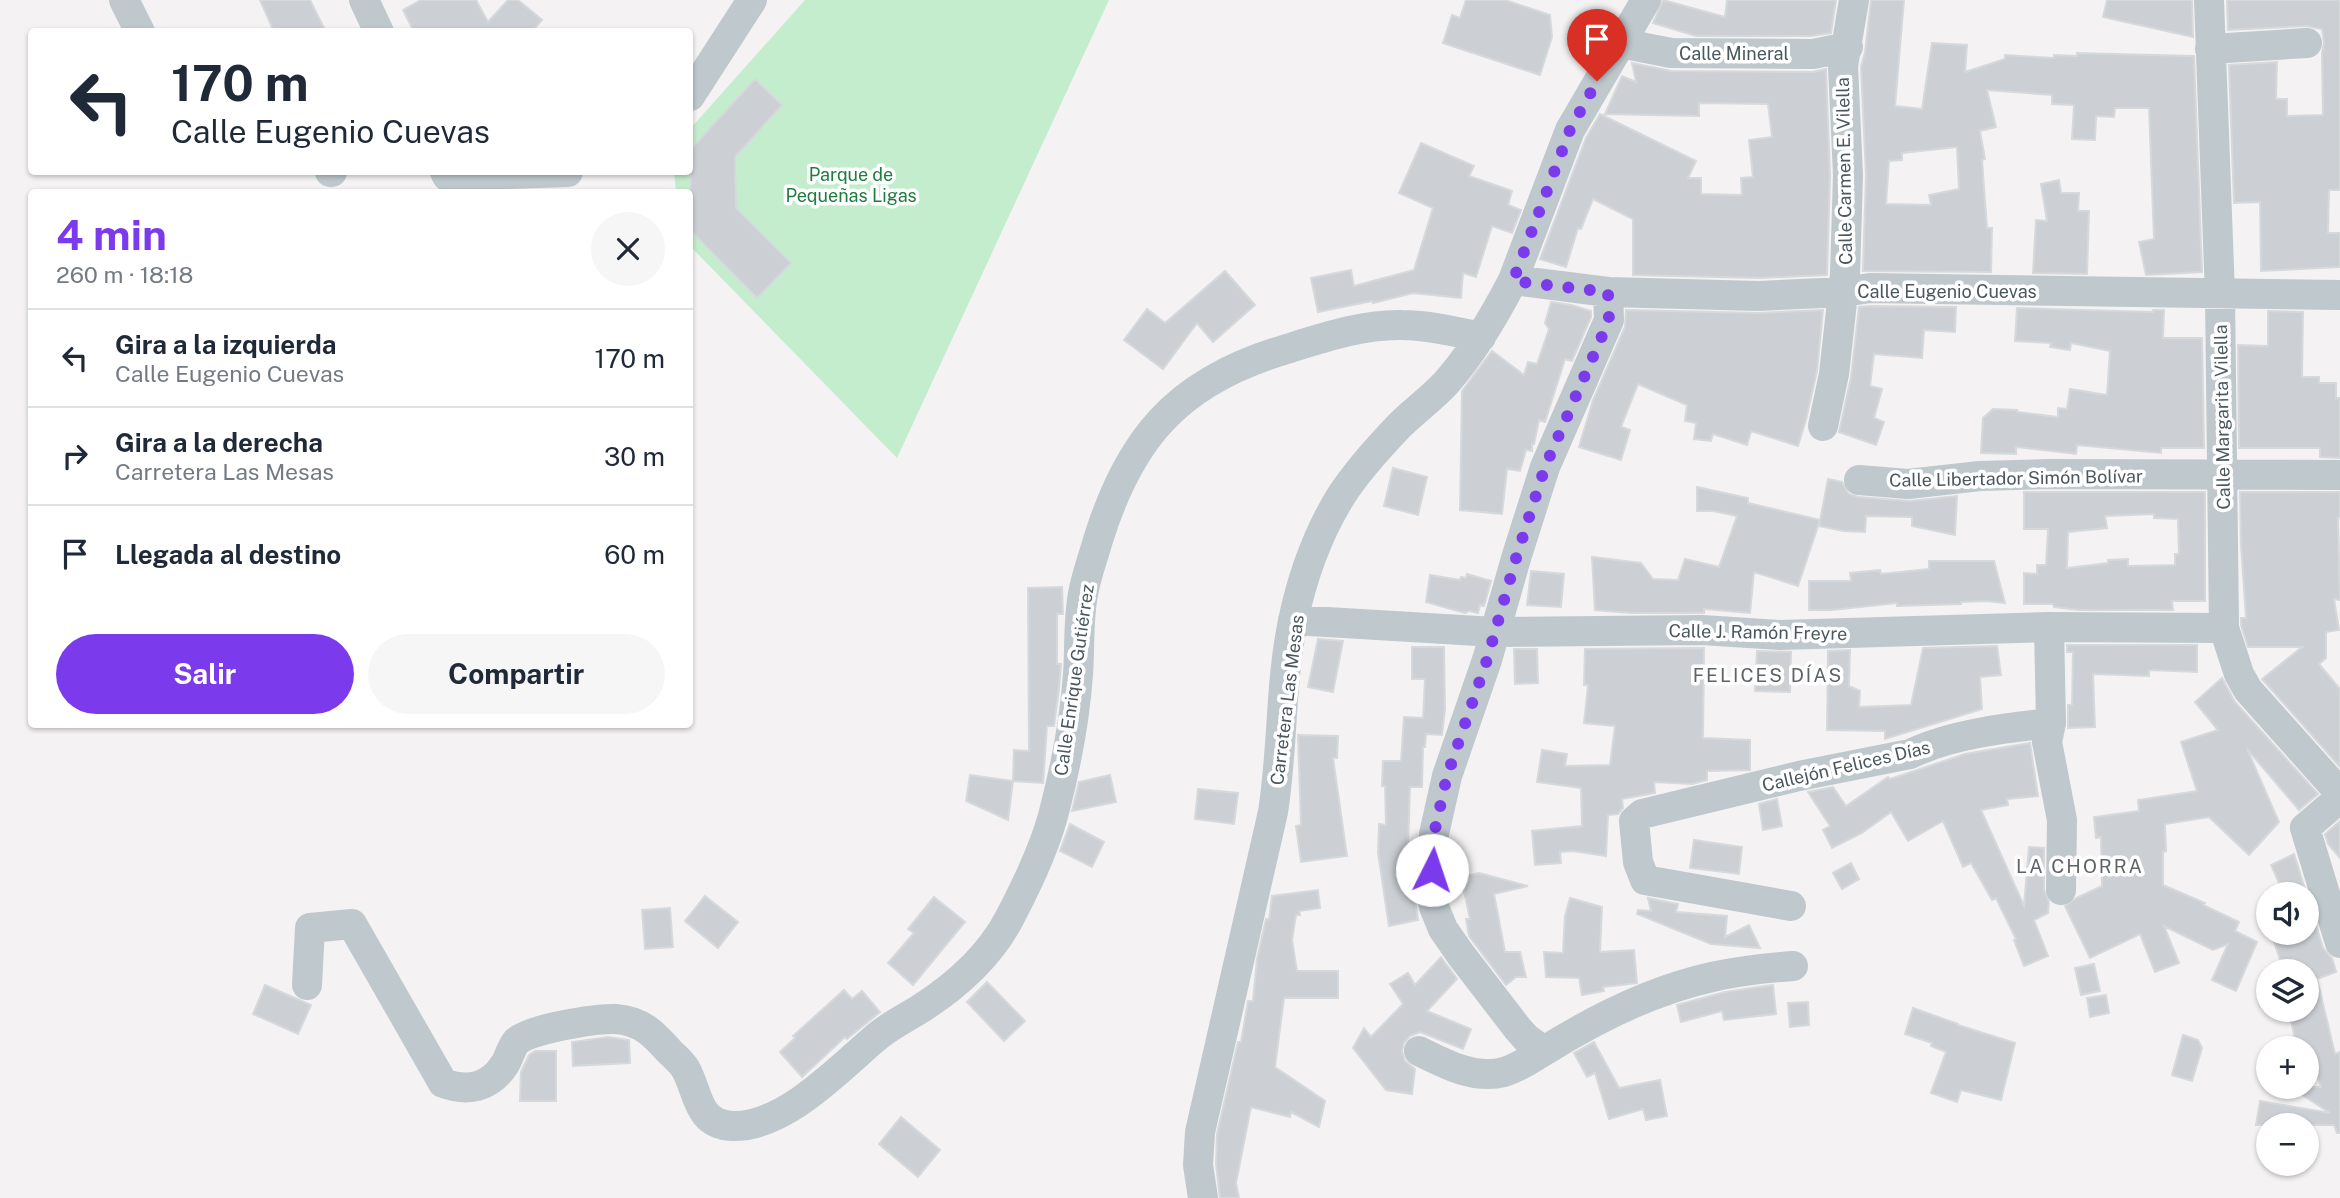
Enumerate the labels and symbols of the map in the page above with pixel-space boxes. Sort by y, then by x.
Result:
pin [1567,9,1627,81]
street label: Calle Mineral [1679,43,1789,64]
street label: Calle Carmen E. Vilella [1832,77,1856,265]
park label: Parque de Pequeñas Ligas [785,164,917,206]
street label: Calle Eugenio Cuevas [1857,281,2037,302]
street label: Calle Margarita Vilella [2210,324,2234,510]
street label: Calle Libertador Simón Bolívar [1889,465,2143,491]
street label: Calle Enrique Gutiérrez [1050,583,1098,777]
street label: Carretera Las Mesas [1266,614,1308,786]
street label: Calle J. Ramón Freyre [1668,620,1848,644]
district label: FELICES DÍAS [1693,664,1843,686]
street label: Callejón Felices Días [1760,736,1932,796]
position arrow [1395,833,1469,907]
district label: LA CHORRA [2016,855,2144,877]

